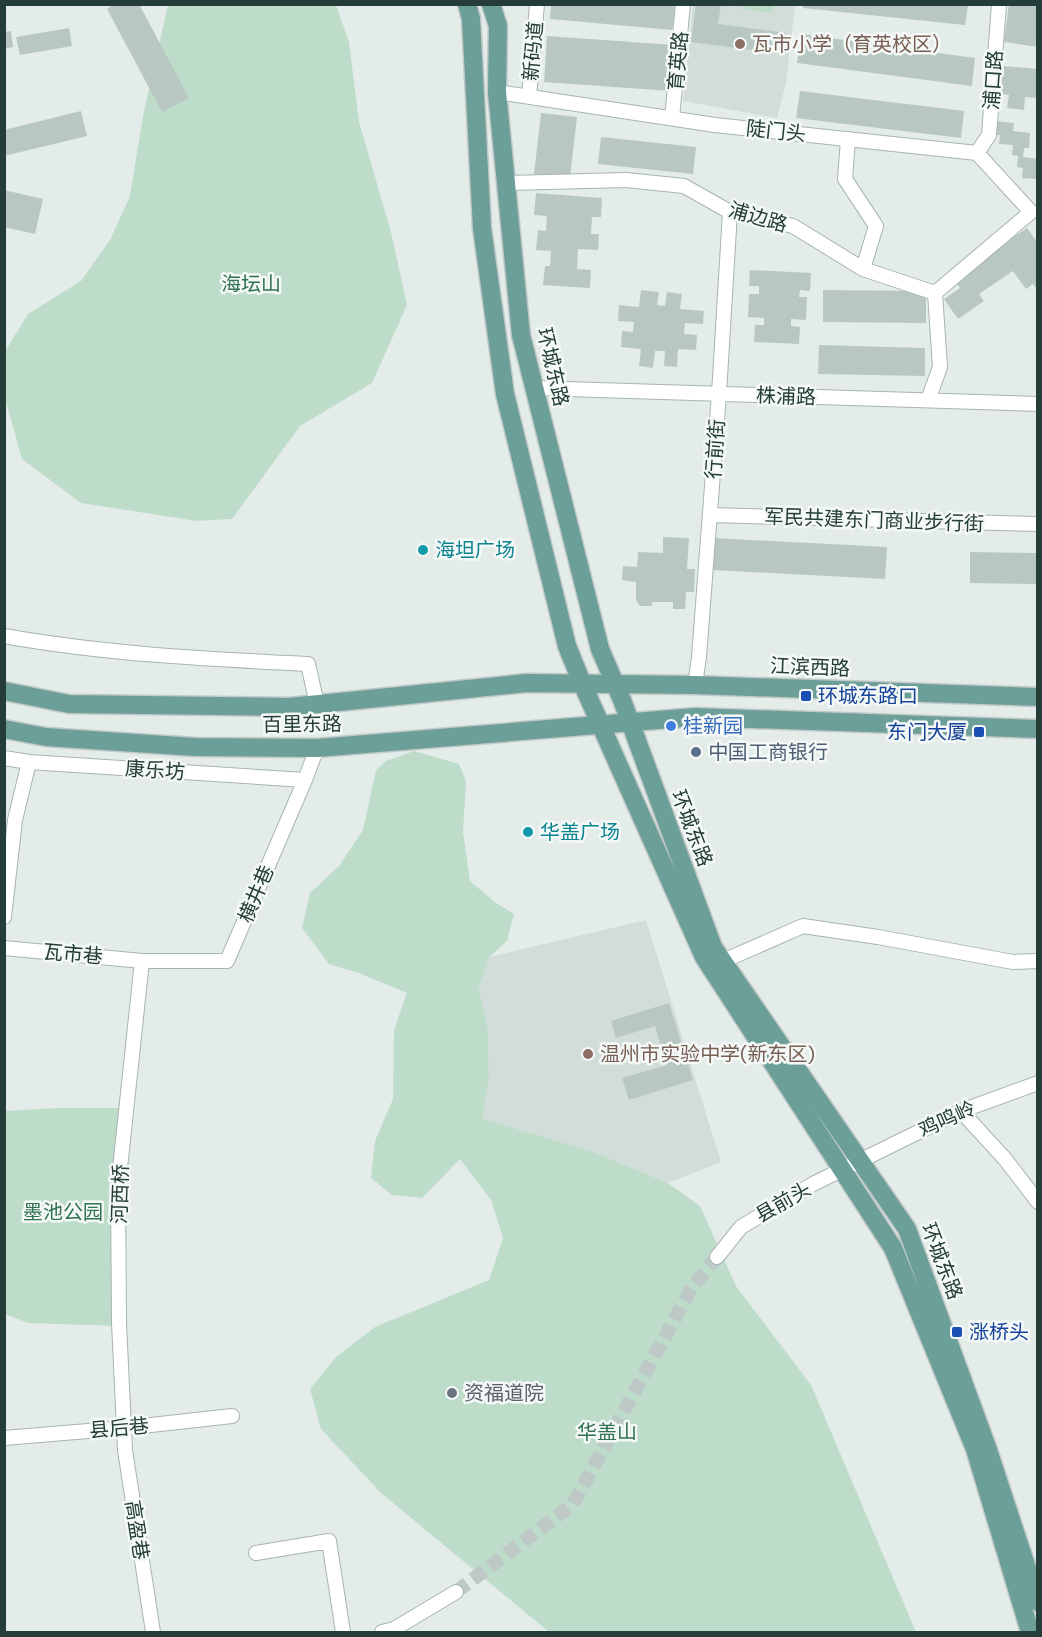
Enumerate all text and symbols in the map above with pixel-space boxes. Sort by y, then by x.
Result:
street label: 新码道 [517,20,549,82]
street label: 育英路 [662,30,694,92]
place label: 瓦市小学（育英校区） [752,31,952,57]
marker: 瓦市小学（育英校区） [733,37,747,51]
street label: 浦口路 [978,49,1008,111]
street label: 陡门头 [745,115,807,147]
street label: 浦边路 [726,196,790,238]
park label: 海坛山 [221,271,281,297]
street label: 环城东路 [531,325,575,409]
street label: 株浦路 [756,382,816,410]
street label: 行前街 [700,418,730,480]
street label: 军民共建东门商业步行街 [764,503,984,537]
place label: 海坦广场 [435,537,515,563]
marker: 海坦广场 [416,543,430,557]
street label: 江滨西路 [770,653,850,681]
place label: 环城东路口 [818,683,918,709]
marker: 环城东路口 [799,689,813,703]
street label: 百里东路 [262,710,342,738]
place label: 桂新园 [683,713,743,739]
marker: 桂新园 [664,719,678,733]
place label: 东门大厦 [887,719,967,745]
marker: 东门大厦 [972,725,986,739]
place label: 中国工商银行 [708,739,828,765]
marker: 中国工商银行 [689,745,703,759]
street label: 康乐坊 [124,755,186,785]
street label: 环城东路 [666,786,718,870]
place label: 华盖广场 [540,819,620,845]
marker: 华盖广场 [521,825,535,839]
street label: 横井巷 [232,861,280,927]
street label: 瓦市巷 [42,938,104,970]
place label: 温州市实验中学(新东区) [600,1041,815,1067]
marker: 温州市实验中学(新东区) [581,1047,595,1061]
street label: 鸡鸣岭 [914,1095,980,1143]
street label: 河西桥 [106,1164,134,1224]
street label: 县前头 [751,1176,815,1228]
park label: 墨池公园 [23,1199,103,1225]
street label: 环城东路 [916,1219,968,1303]
place label: 涨桥头 [969,1319,1029,1345]
marker: 涨桥头 [950,1325,964,1339]
place label: 资福道院 [464,1380,544,1406]
marker: 资福道院 [445,1386,459,1400]
street label: 县后巷 [88,1412,150,1444]
park label: 华盖山 [577,1419,637,1445]
street label: 高盈巷 [119,1498,155,1562]

